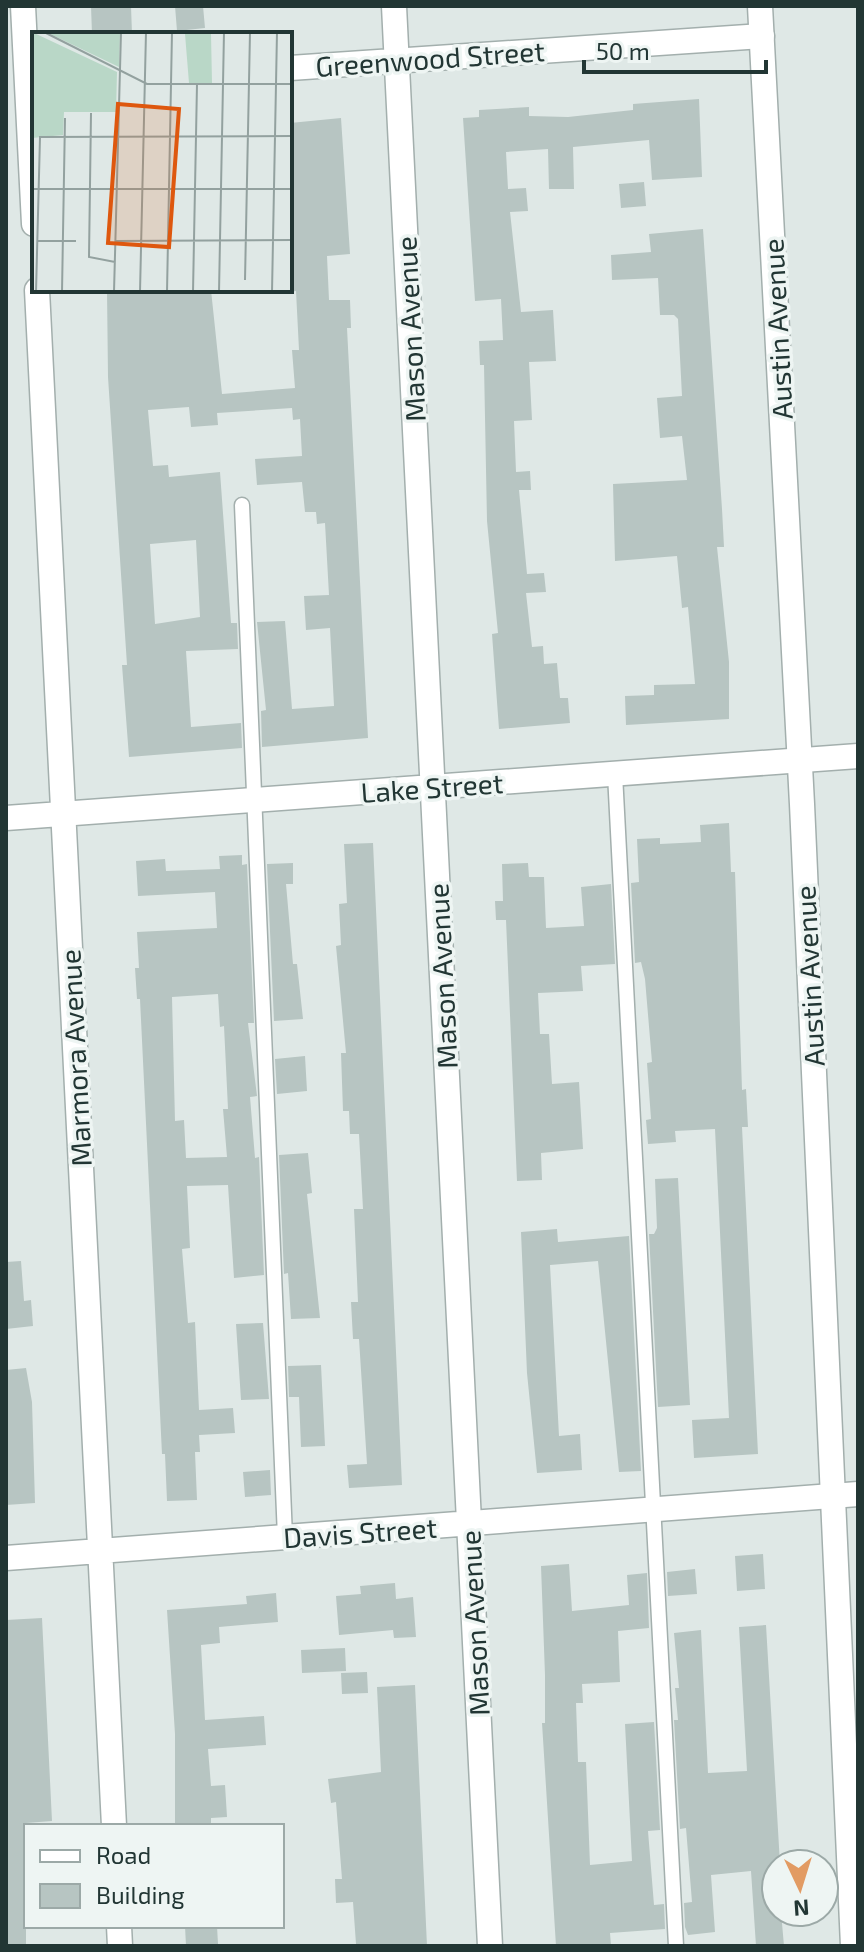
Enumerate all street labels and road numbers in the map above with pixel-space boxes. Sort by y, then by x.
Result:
street label: Greenwood Street [314,33,546,83]
street label: Mason Avenue [388,235,432,423]
street label: Austin Avenue [755,238,799,420]
street label: Lake Street [360,765,504,809]
street label: Mason Avenue [420,882,464,1070]
street label: Austin Avenue [787,885,831,1067]
street label: Marmora Avenue [52,948,98,1168]
street label: Davis Street [282,1510,438,1554]
street label: Mason Avenue [452,1529,496,1717]

